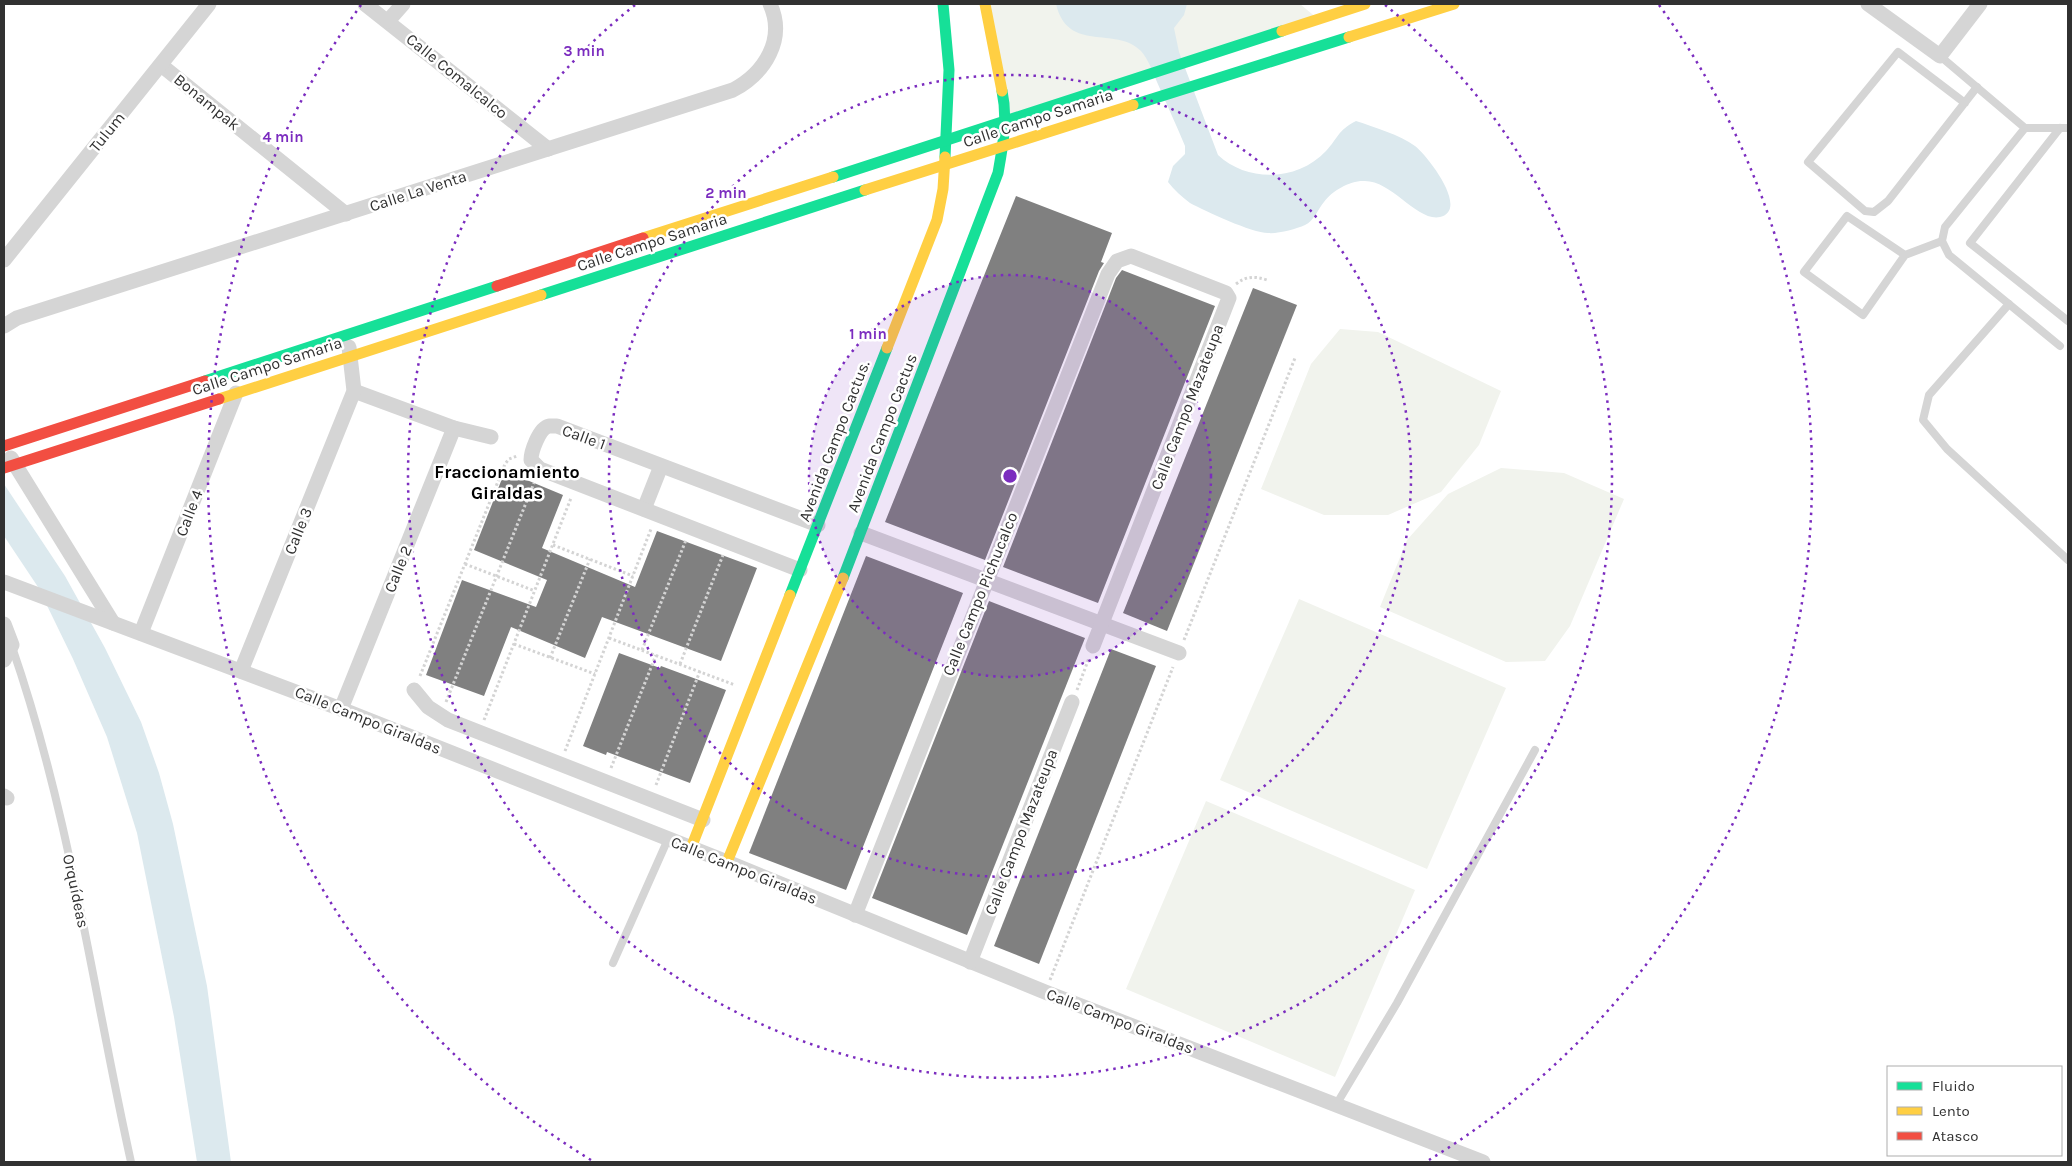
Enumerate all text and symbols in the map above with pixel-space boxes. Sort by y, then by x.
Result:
street label: Calle Comalcalco [402,29,512,123]
text: 3 min [563,42,605,60]
street label: Bonampak [170,70,244,134]
street label: Calle Campo Samaria [961,85,1115,151]
street label: Tulum [85,108,129,156]
text: 4 min [262,128,304,146]
street label: Calle La Venta [367,166,469,216]
text: 2 min [705,184,747,202]
street label: Calle Campo Samaria [575,209,729,275]
street label: Calle Campo Mazateupa [1147,321,1227,493]
text: 1 min [849,325,887,343]
street label: Calle Campo Samaria [190,333,344,399]
street label: Avenida Campo Cactus [843,351,921,515]
street label: Avenida Campo Cactus. [795,358,874,524]
street label: Calle 1 [560,420,608,454]
district label: Fraccionamiento Giraldas [434,461,580,504]
centre of rings [1001,467,1019,485]
street label: Calle 4 [171,487,207,539]
street label: Calle 3 [280,505,316,557]
street label: Calle Campo Pichucalco [938,509,1022,679]
street label: Calle 2 [380,543,416,595]
street label: Calle Campo Giraldas [292,682,444,758]
street label: Calle Campo Mazateupa [981,746,1061,918]
street label: Calle Campo Giraldas [668,832,820,908]
street label: Orquídeas [59,852,93,930]
street label: Calle Campo Giraldas [1044,984,1196,1058]
legend [1887,1066,2062,1156]
text: Fluido [1932,1077,1975,1095]
text: Lento [1932,1102,1970,1120]
text: Atasco [1932,1127,1978,1145]

